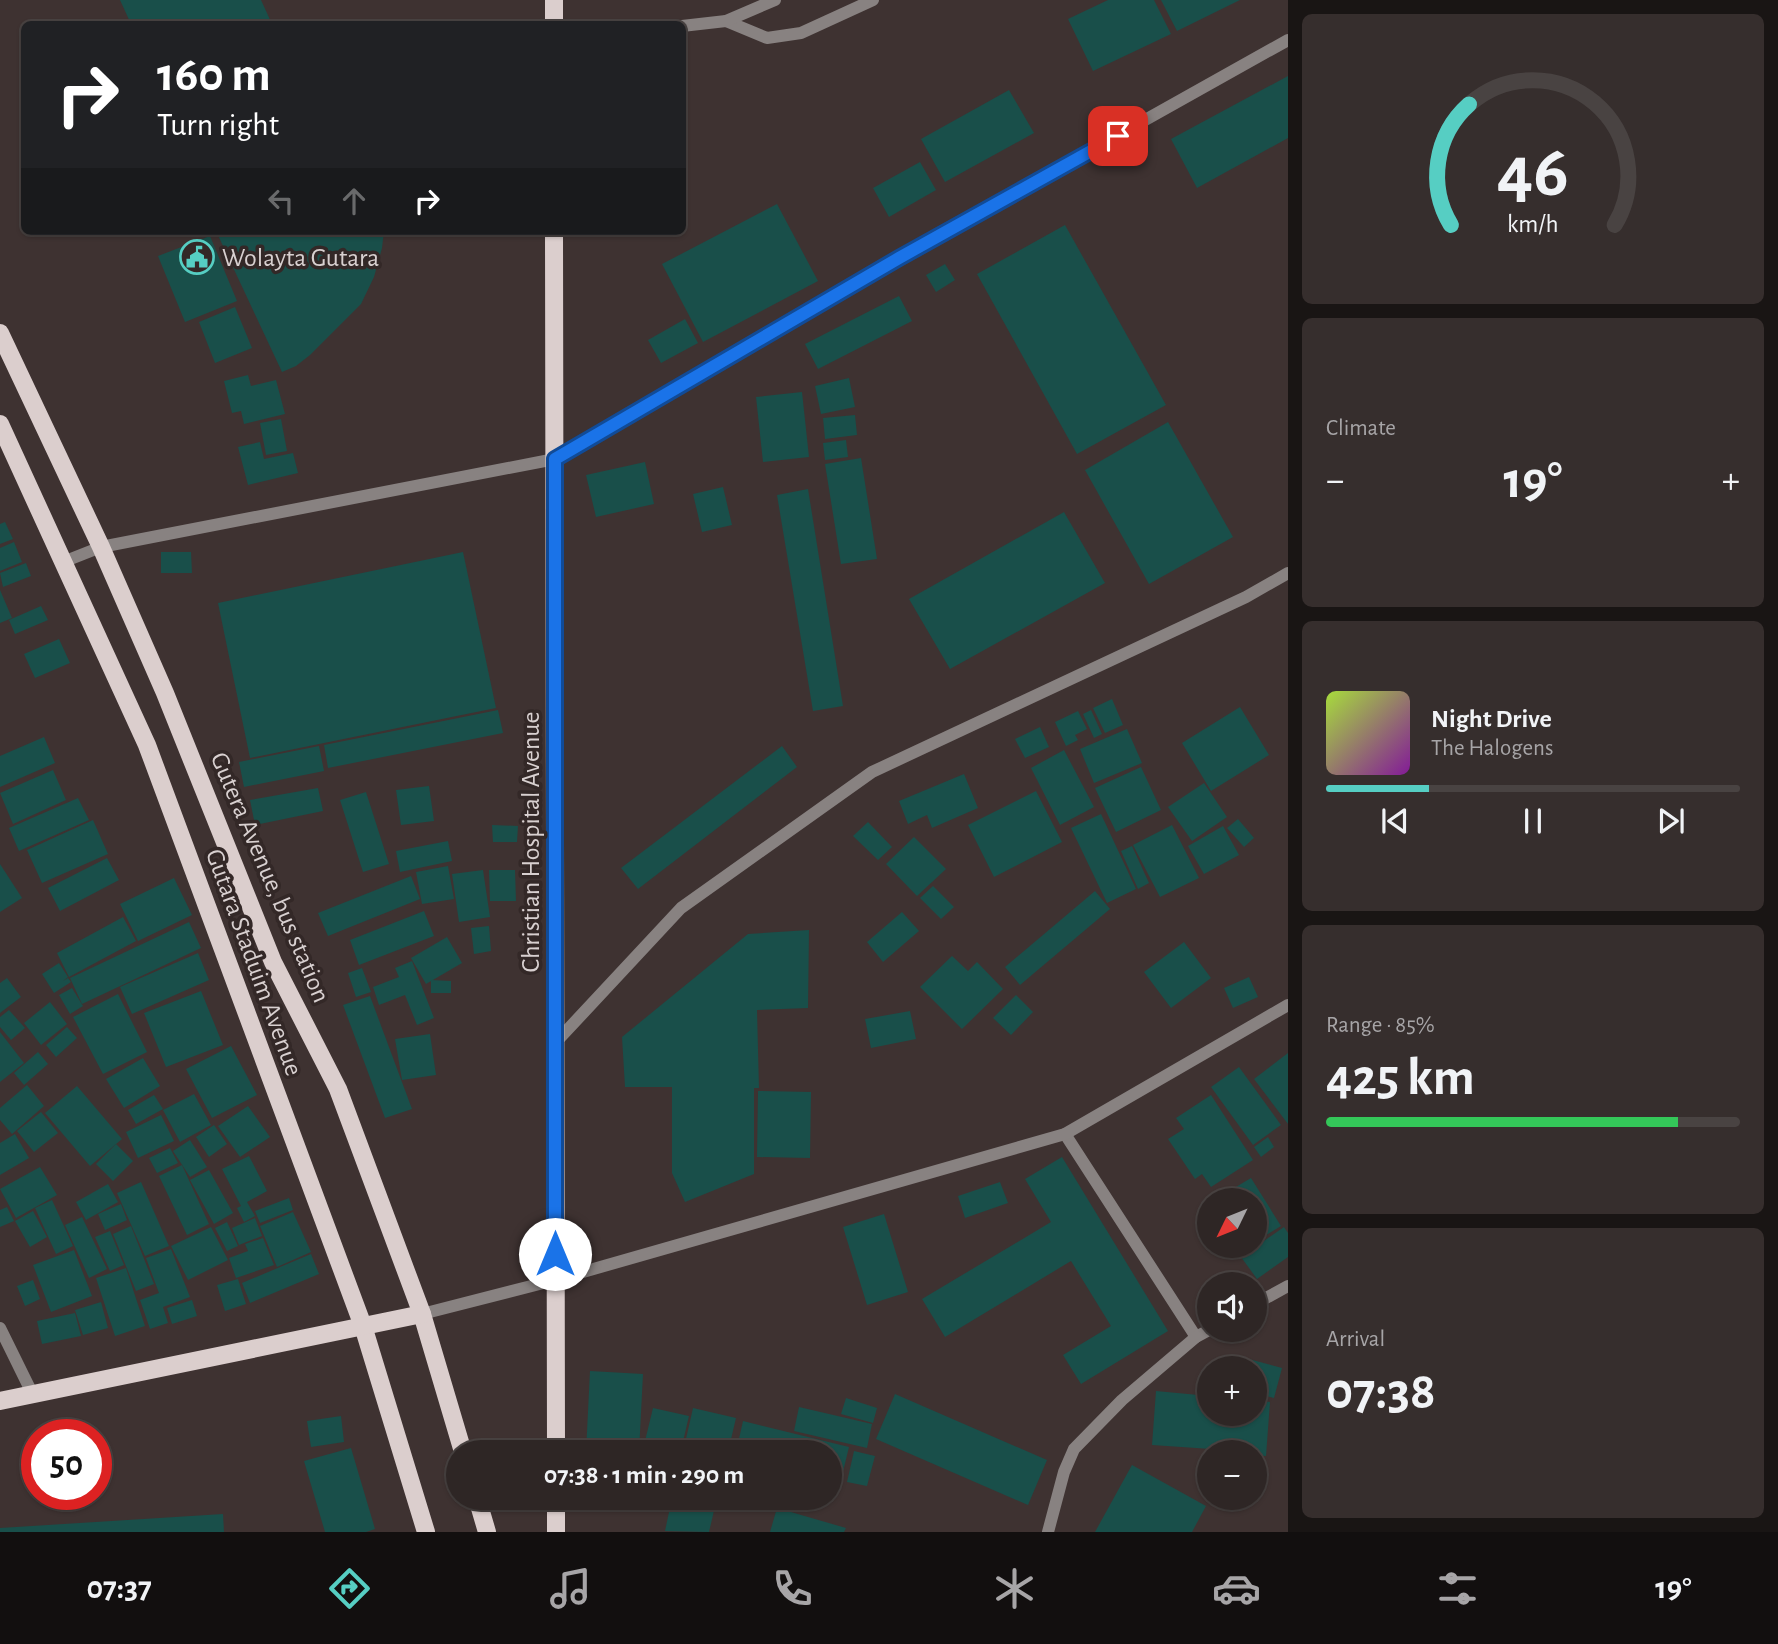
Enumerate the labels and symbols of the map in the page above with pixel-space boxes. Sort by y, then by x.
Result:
pin [1088,106,1148,166]
public building icon: Wolayta Gutara [178,238,216,276]
place label: Wolayta Gutara [222,245,379,271]
street label: Christian Hospital Avenue [518,711,544,973]
street label: Gutera Avenue, bus station [206,749,335,1006]
street label: Gutara Staduim Avenue [201,845,307,1079]
north arrow [1197,1188,1267,1258]
position arrow [518,1217,592,1291]
speed limit sign: 50 [21,1419,112,1510]

